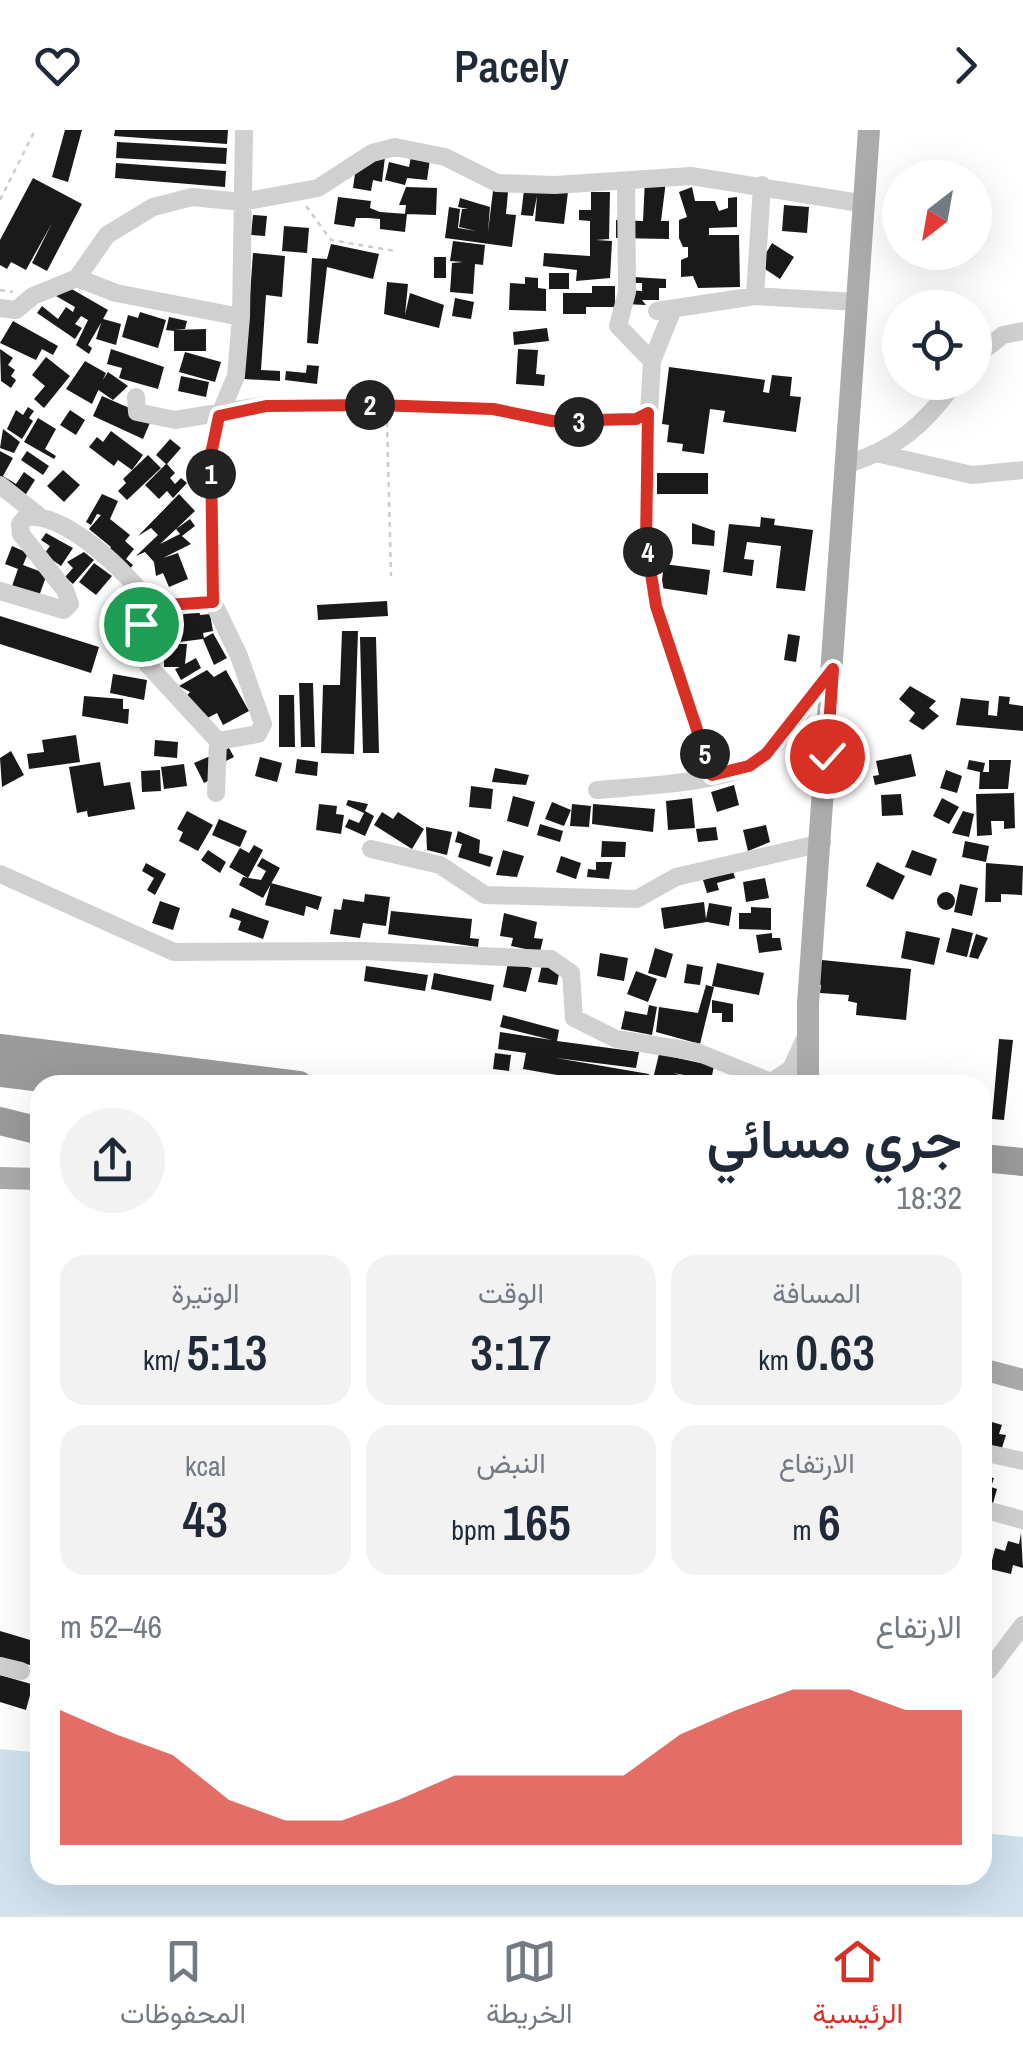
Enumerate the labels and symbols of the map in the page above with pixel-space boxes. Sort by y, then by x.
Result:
north arrow [882,160,992,270]
pin: 2 [345,380,395,430]
pin: 3 [554,397,604,447]
pin: 1 [186,449,236,499]
pin: 4 [623,527,673,577]
pin [99,582,184,667]
pin [785,714,870,799]
pin: 5 [680,729,730,779]

